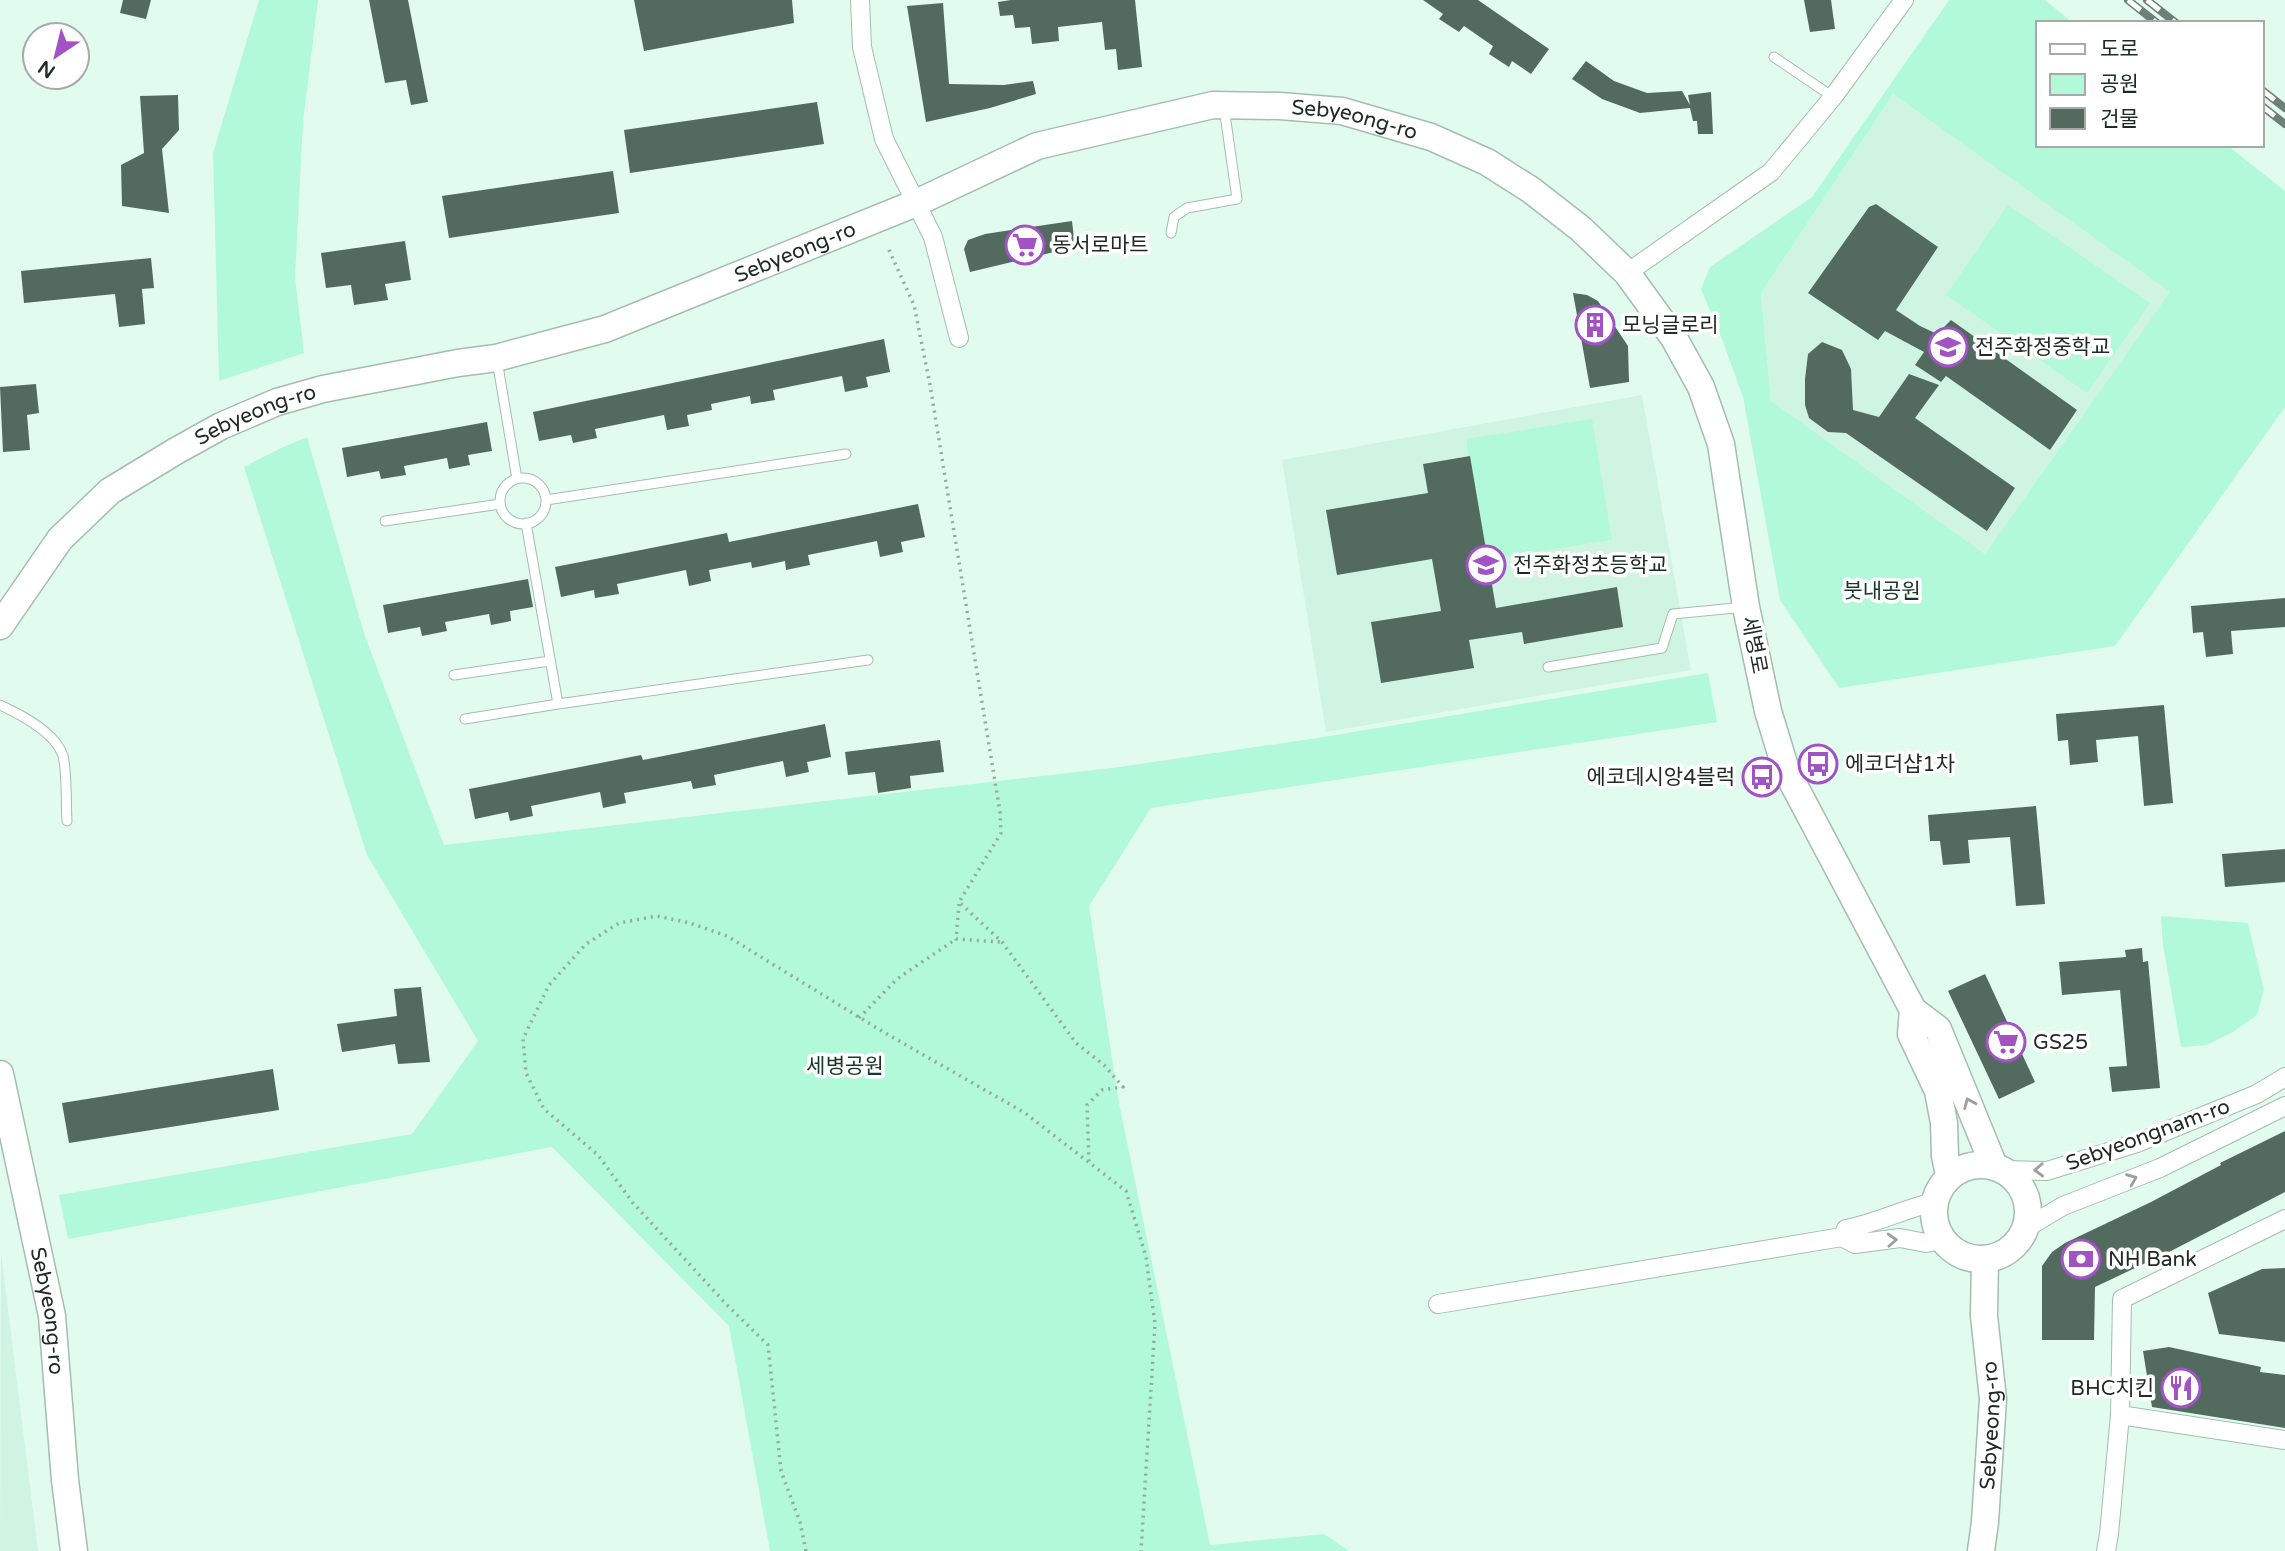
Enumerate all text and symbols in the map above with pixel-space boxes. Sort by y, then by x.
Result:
north arrow [21,21,91,91]
legend [2036,21,2264,147]
text: 도로 [2100,37,2139,62]
text: N [34,56,59,82]
text: 공원 [2100,72,2139,97]
street label: Sebyeong-ro [1291,94,1421,145]
text: 건물 [2100,107,2139,132]
street label: Sebyeong-ro [731,216,859,288]
supermarket icon: 동서로마트 [1004,224,1046,266]
place label: 동서로마트 [1052,233,1149,258]
building icon: 모닝글로리 [1574,304,1616,346]
place label: 모닝글로리 [1622,313,1719,338]
school or university icon: 전주화정중학교 [1927,326,1969,368]
place label: 전주화정중학교 [1975,335,2110,360]
street label: Sebyeong-ro [190,379,319,451]
school or university icon: 전주화정초등학교 [1465,544,1507,586]
place label: 전주화정초등학교 [1513,553,1668,578]
park label: 붓내공원 [1843,579,1921,604]
street label: 세병로 [1736,614,1772,676]
bus stop icon: 에코더샵1차 [1797,743,1839,785]
place label: 에코더샵1차 [1845,752,1955,777]
bus stop icon: 에코데시앙4블럭 [1741,756,1783,798]
place label: 에코데시앙4블럭 [1587,765,1735,790]
supermarket icon: GS25 [1985,1021,2027,1063]
place label: GS25 [2033,1030,2088,1055]
park label: 세병공원 [806,1054,884,1079]
street label: Sebyeongnam-ro [2063,1094,2233,1176]
one-way arrow [1963,1097,1977,1110]
one-way arrow [2034,1163,2045,1178]
one-way arrow [2126,1173,2138,1187]
one-way arrow [1887,1232,1898,1247]
bank icon: NH Bank [2060,1238,2102,1280]
street label: Sebyeong-ro [25,1245,69,1376]
place label: NH Bank [2108,1247,2197,1272]
street label: Sebyeong-ro [1975,1360,2006,1491]
restaurant icon: BHC치킨 [2160,1367,2202,1409]
place label: BHC치킨 [2070,1376,2154,1401]

